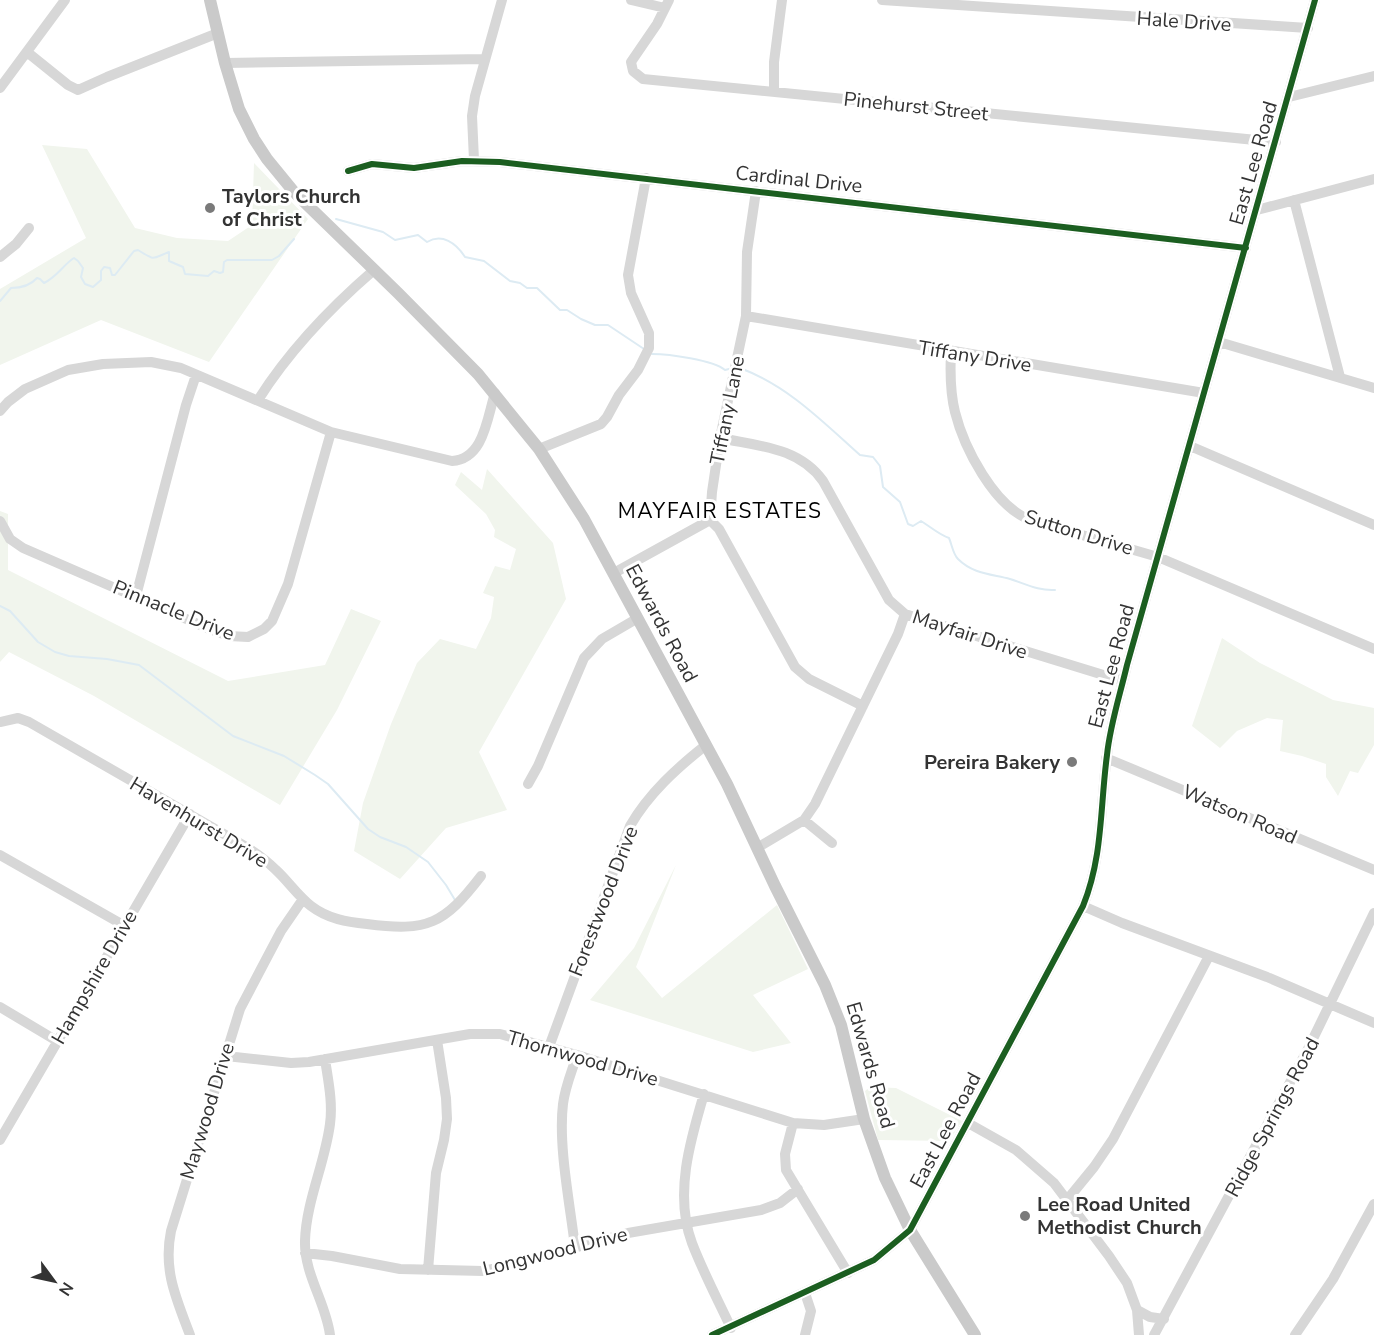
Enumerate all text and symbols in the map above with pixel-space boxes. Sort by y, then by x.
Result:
street label: Hale Drive [1136,5,1232,38]
street label: Pinehurst Street [842,85,991,128]
street label: East Lee Road [1223,98,1284,228]
street label: Cardinal Drive [734,159,864,200]
place label: Taylors Church of Christ [222,183,361,233]
marker: Taylors Church of Christ [203,201,217,215]
street label: Tiffany Drive [916,334,1033,379]
street label: Tiffany Lane [704,353,751,467]
district label: MAYFAIR ESTATES [618,497,822,525]
street label: Sutton Drive [1021,503,1136,562]
street label: Edwards Road [619,559,704,687]
street label: Pinnacle Drive [109,574,239,647]
street label: East Lee Road [1082,601,1141,731]
street label: Mayfair Drive [909,603,1031,666]
place label: Pereira Bakery [924,749,1060,776]
marker: Pereira Bakery [1065,755,1079,769]
street label: Havenhurst Drive [125,771,273,874]
street label: Watson Road [1178,778,1301,851]
street label: Forestwood Drive [562,822,645,980]
street label: Hampshire Drive [45,905,144,1049]
street label: Edwards Road [840,999,901,1132]
street label: Thornwood Drive [504,1024,662,1093]
street label: Ridge Springs Road [1219,1033,1326,1202]
street label: Maywood Drive [174,1040,241,1183]
street label: East Lee Road [904,1068,987,1193]
place label: Lee Road United Methodist Church [1037,1191,1202,1241]
marker: Lee Road United Methodist Church [1018,1209,1032,1223]
street label: Longwood Drive [480,1220,630,1282]
north arrow [24,1251,84,1311]
text: N [53,1278,78,1300]

